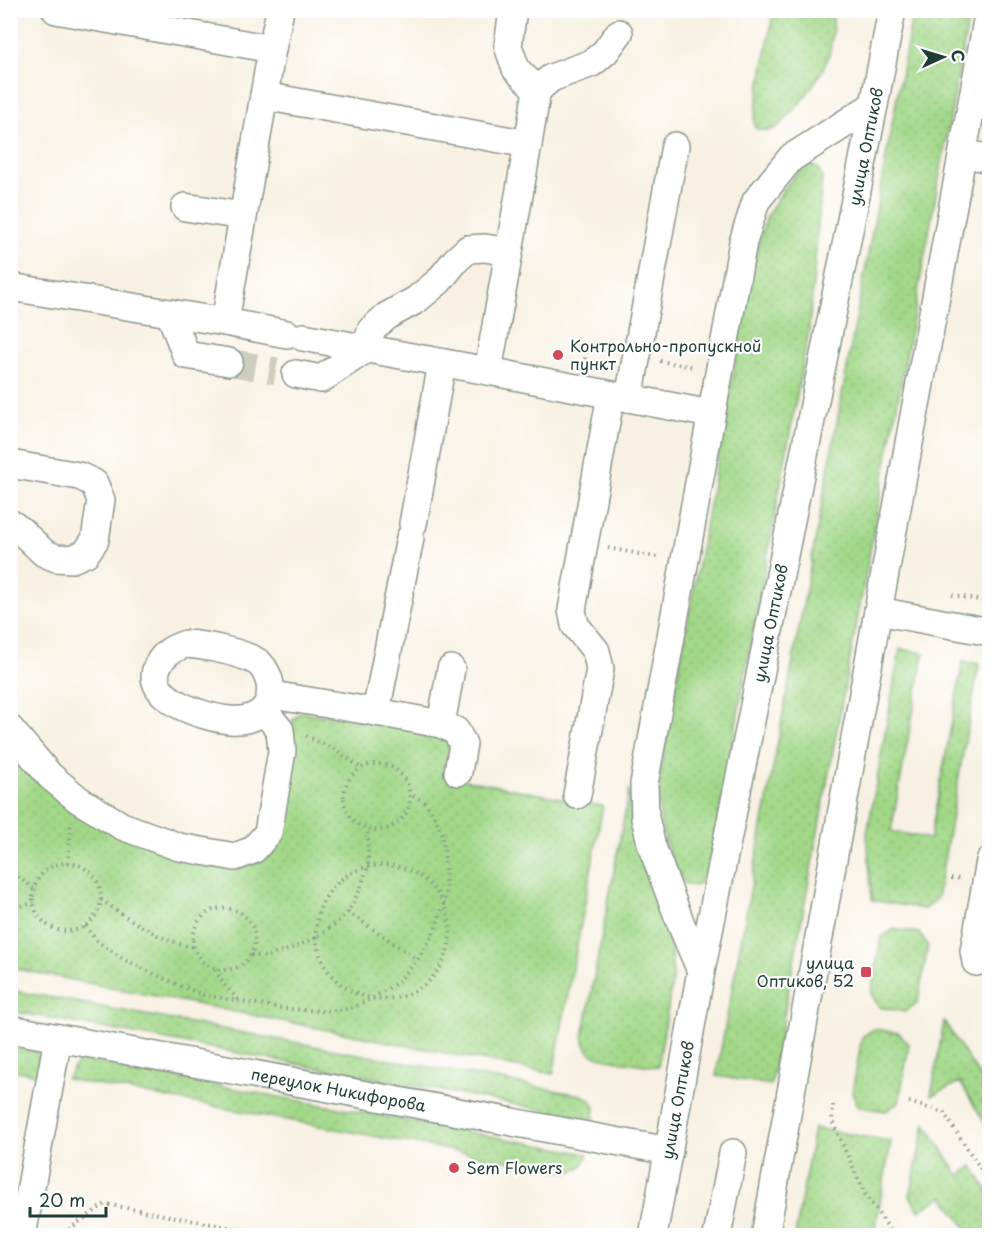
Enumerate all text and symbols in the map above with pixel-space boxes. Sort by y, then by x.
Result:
north arrow [913,27,973,87]
text: С [947,49,971,63]
street label: улица Оптиков [841,85,888,208]
place label: Контрольно-пропускной пункт [570,333,761,375]
marker: Контрольно-пропускной пункт [551,348,565,362]
street label: улица Оптиков [746,562,793,684]
place label: улица Оптиков, 52 [756,950,854,992]
marker: улица Оптиков, 52 [859,965,873,979]
street label: улица Оптиков [654,1039,699,1161]
street label: переулок Никифорова [249,1061,428,1117]
place label: Sem Flowers [466,1155,562,1179]
marker: Sem Flowers [447,1161,461,1175]
scale bar [30,1180,106,1218]
text: 20 m [39,1186,85,1213]

